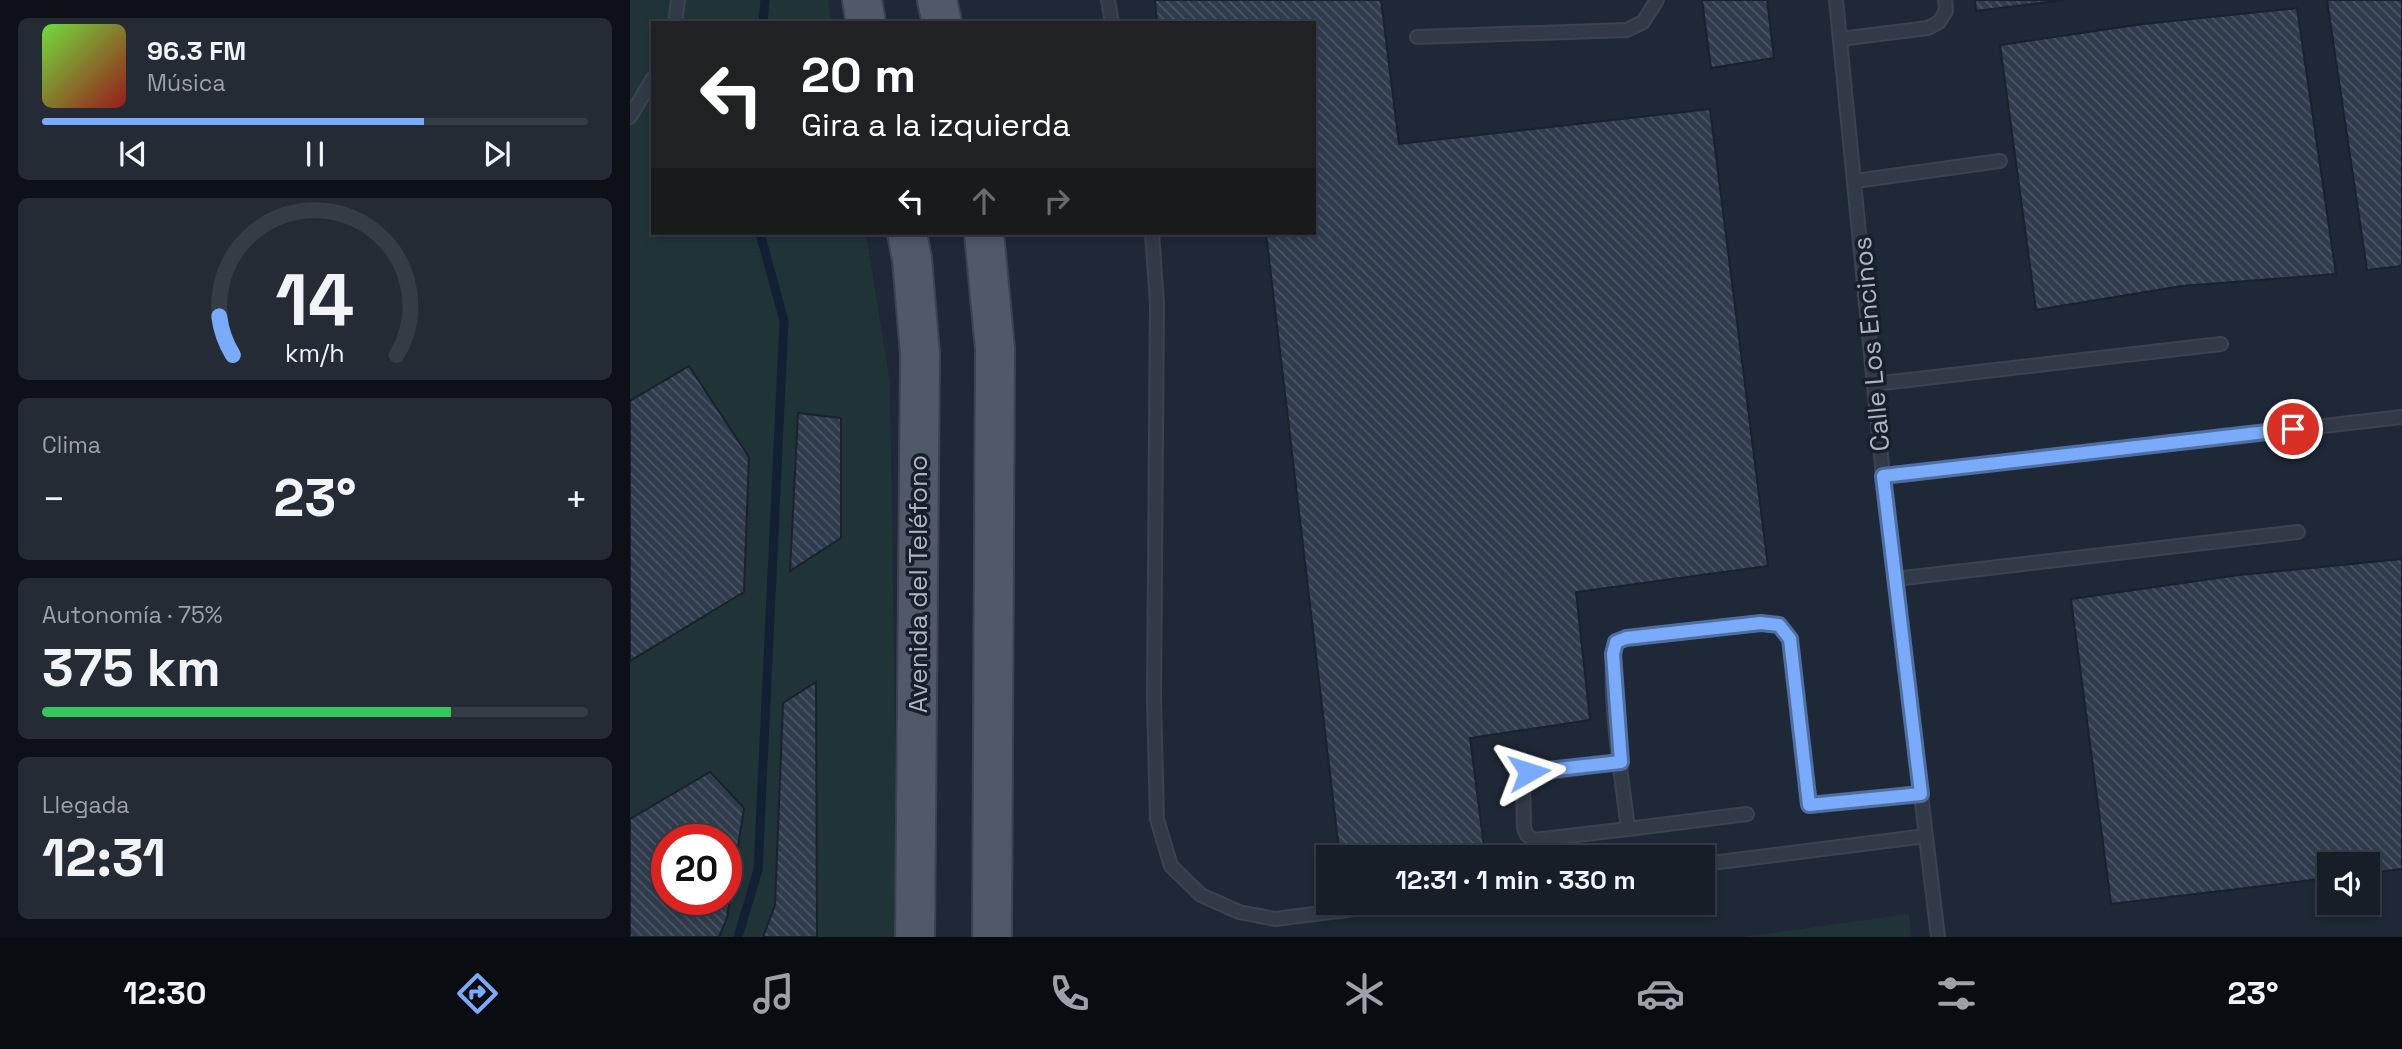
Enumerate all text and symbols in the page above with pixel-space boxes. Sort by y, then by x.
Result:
text: 96.3 FM [147,34,246,68]
text: 20 m [801,44,916,106]
icon: left [686,49,777,140]
text: Música [147,68,226,98]
text: Gira a la izquierda [801,105,1071,145]
icon: previous [114,135,152,173]
icon: pause [296,135,334,173]
icon: next [478,135,516,173]
icon: left [892,182,930,220]
icon: ahead [965,182,1003,220]
icon: right [1038,182,1076,220]
street label: Calle Los Encinos [1845,235,1897,453]
text: 14 [275,253,355,346]
text: km/h [285,337,345,369]
pin [2263,399,2323,459]
icon: arrive [2274,410,2312,448]
text: Clima [42,430,101,460]
street label: Avenida del Teléfono [901,455,935,713]
text: 23° [274,465,357,531]
text: − [42,475,66,523]
text: + [564,475,588,523]
text: Autonomía · 75% [42,600,223,630]
text: 375 km [42,635,221,701]
position arrow [1492,735,1566,809]
text: Llegada [42,790,130,820]
speed limit sign: 20 [651,824,742,915]
text: 12:31 [42,825,166,891]
map controls [2317,852,2380,915]
button: sound [2317,852,2380,915]
text: 12:31 · 1 min · 330 m [1395,863,1636,897]
icon: directions [453,969,502,1018]
icon: music [749,969,798,1018]
icon: phone [1045,969,1094,1018]
icon: climate [1340,969,1389,1018]
icon: car [1636,969,1685,1018]
icon: filters [1932,969,1981,1018]
text: 12:30 [123,973,207,1013]
text: 23° [2227,973,2279,1013]

